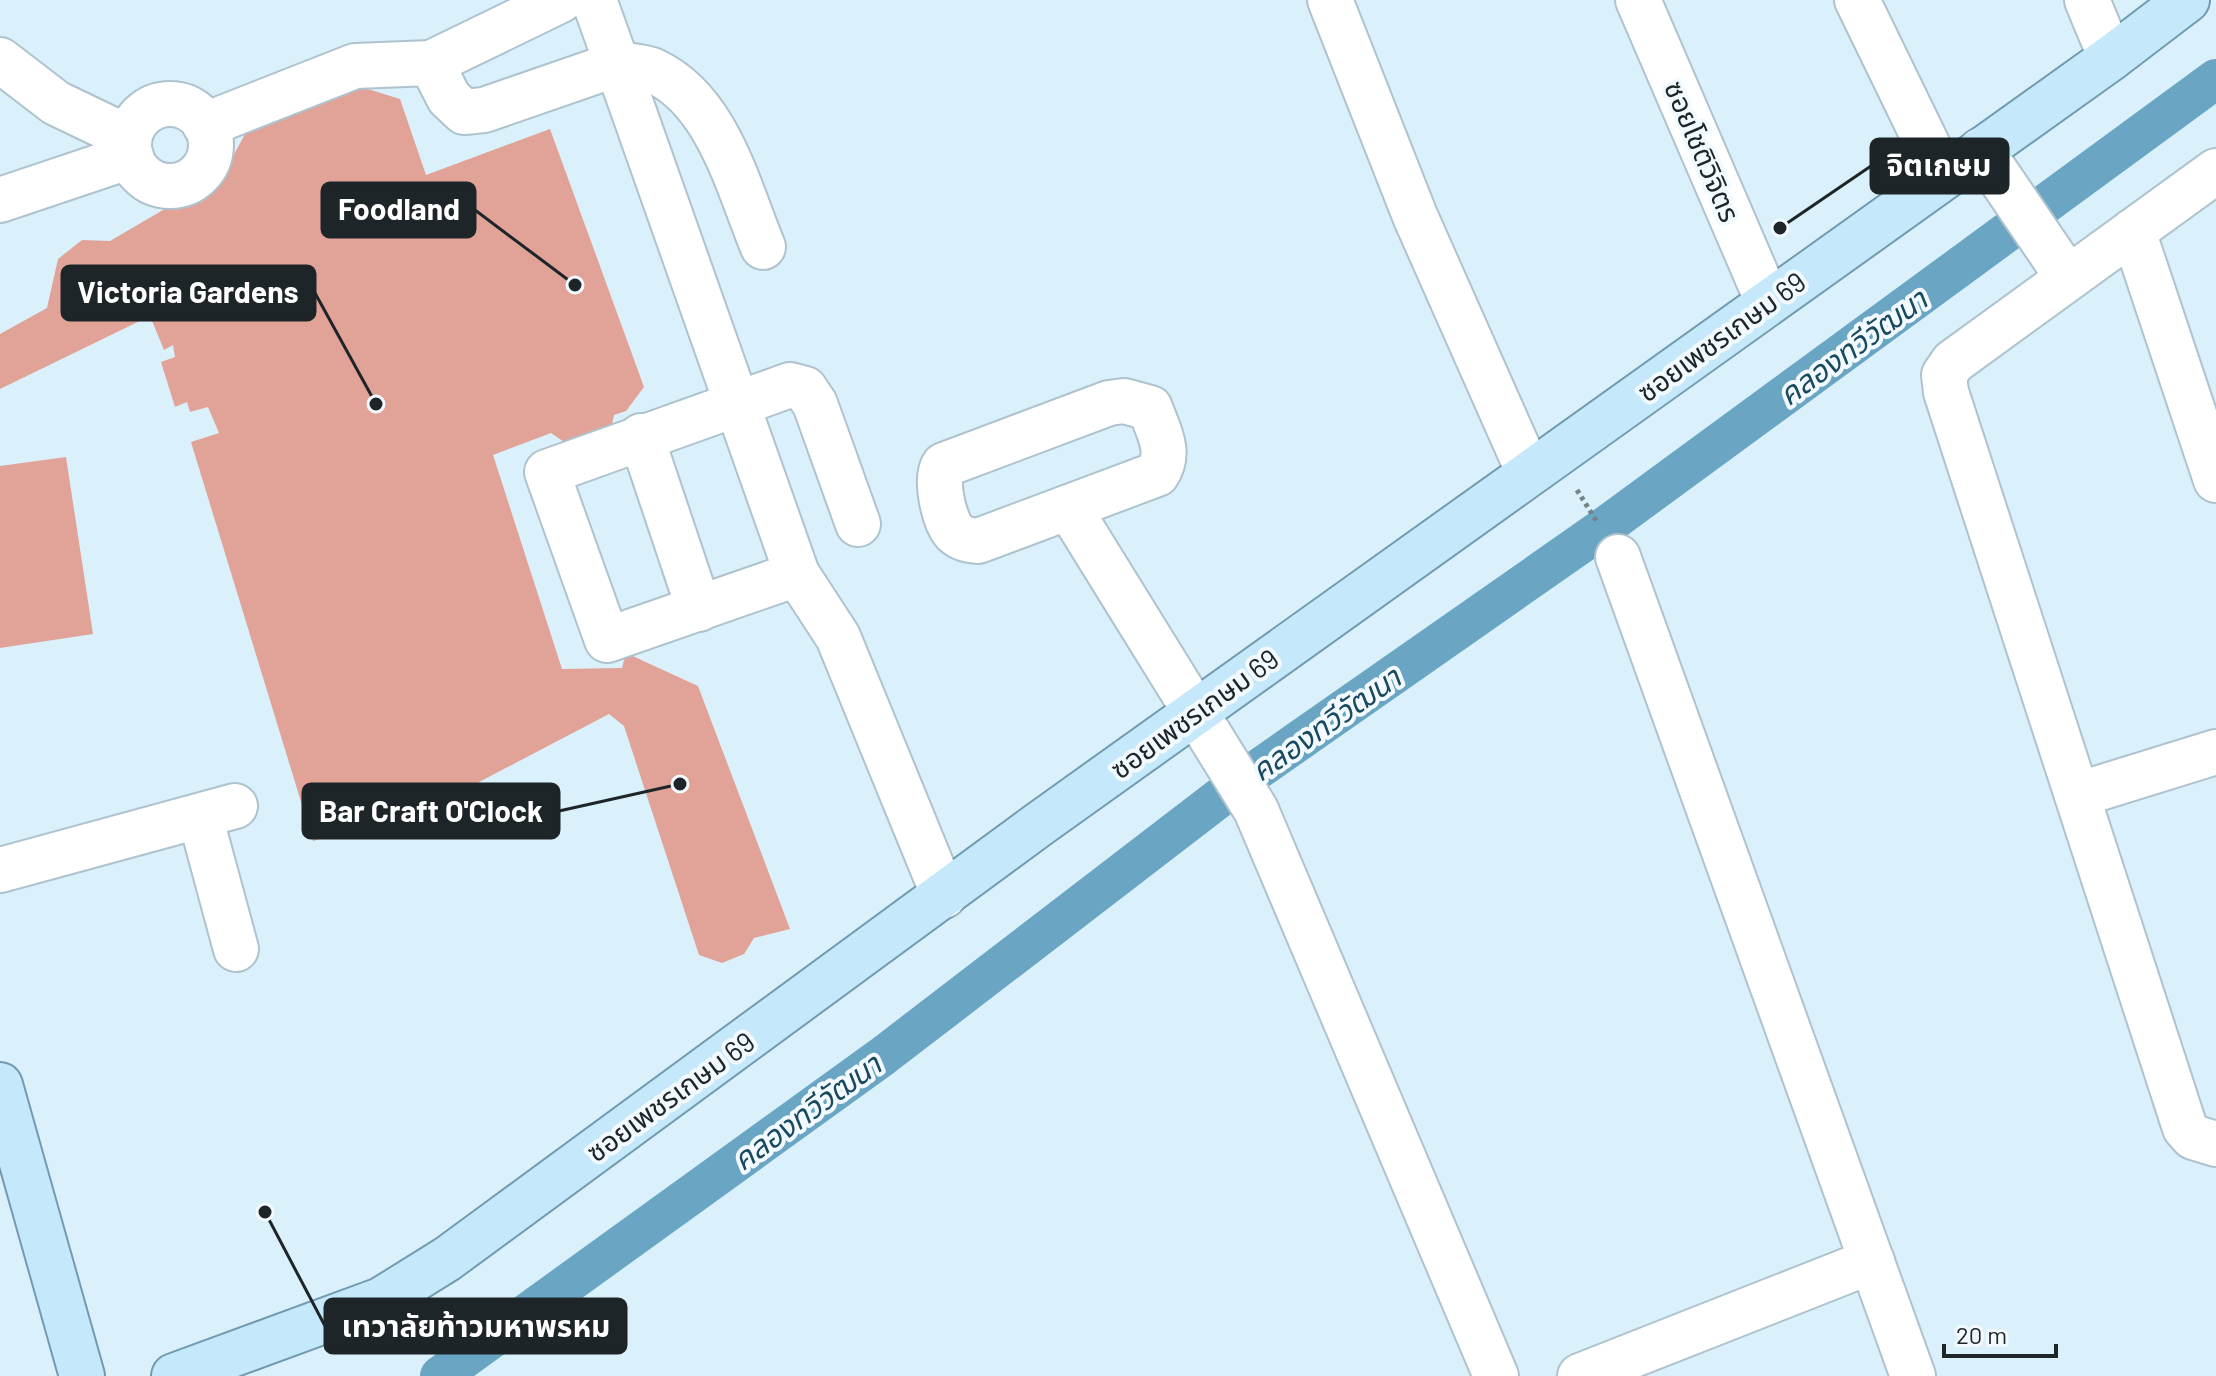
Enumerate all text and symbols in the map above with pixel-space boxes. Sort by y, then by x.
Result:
street label: ซอยโชติวิจิตร [1658,75,1748,227]
callout: จิตเกษม [1871,139,2008,193]
text: จิตเกษม [1886,146,1991,182]
callout: Foodland [322,183,475,237]
text: Foodland [338,190,460,226]
street label: ซอยเพชรเกษม 69 [1630,264,1812,408]
callout: Victoria Gardens [62,266,315,320]
text: Victoria Gardens [77,273,299,309]
water label: คลองทวีวัฒนา [1771,279,1935,412]
street label: ซอยเพชรเกษม 69 [1103,641,1285,785]
water label: คลองทวีวัฒนา [1243,657,1408,788]
callout: Bar Craft O'Clock [303,784,559,838]
text: Bar Craft O'Clock [319,792,543,828]
street label: ซอยเพชรเกษม 69 [579,1024,761,1168]
water label: คลองทวีวัฒนา [725,1044,889,1177]
callout: เทวาลัยท้าวมหาพรหม [325,1299,626,1353]
text: เทวาลัยท้าวมหาพรหม [342,1307,610,1343]
scale bar [1944,1308,2056,1358]
text: 20 m [1956,1320,2007,1349]

